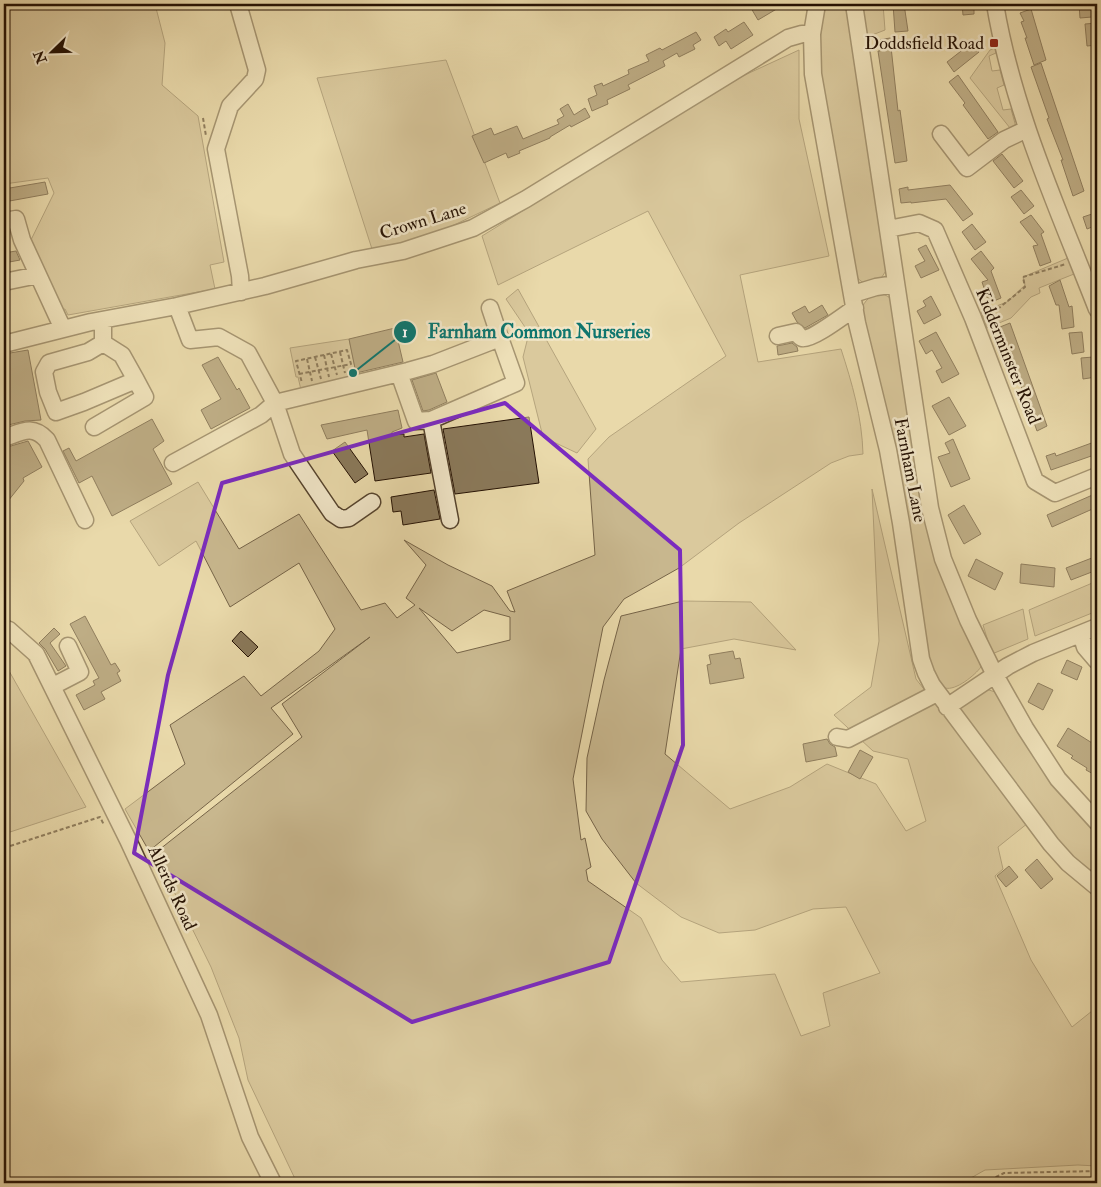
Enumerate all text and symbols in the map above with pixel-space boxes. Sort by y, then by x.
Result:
north arrow [28,28,78,78]
place label: Doddsfield Road [865,32,984,55]
marker: Doddsfield Road [988,37,1000,49]
text: N [30,47,51,67]
street label: Crown Lane [377,197,470,245]
street label: Kidderminster Road [970,285,1046,428]
callout: Farnham Common Nurseries [393,315,660,349]
text: Farnham Common Nurseries [428,320,651,344]
text: 1 [402,323,408,342]
street label: Farnham Lane [889,416,931,525]
street label: Allerds Road [142,841,202,934]

